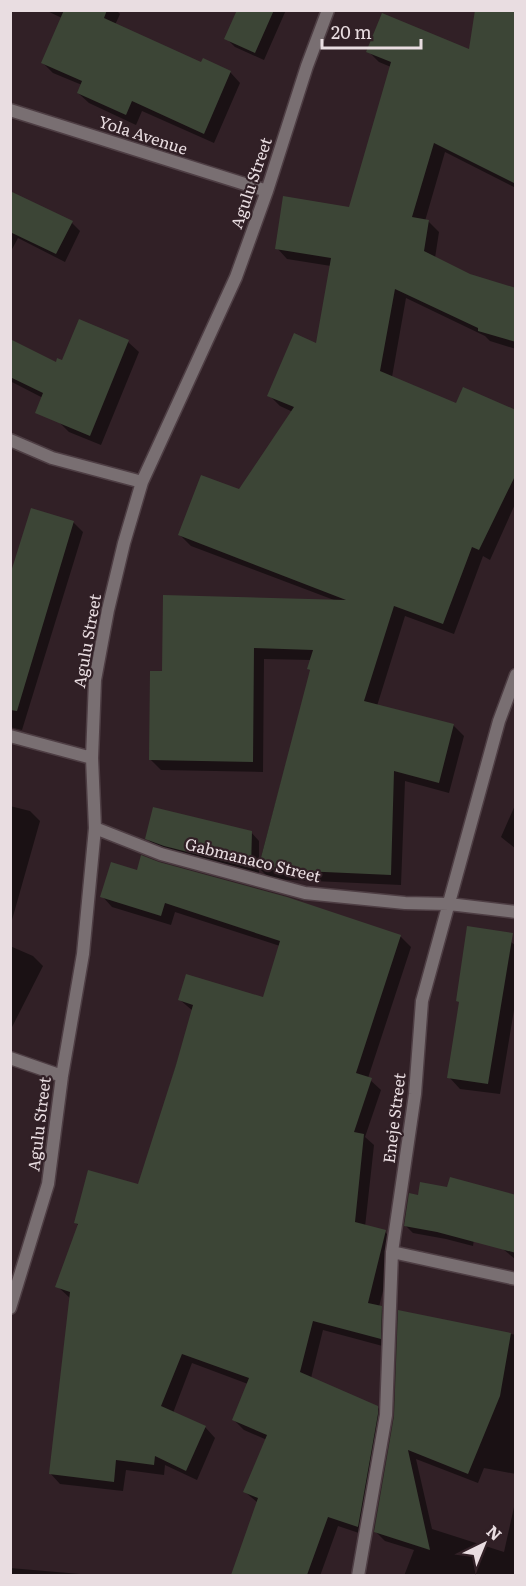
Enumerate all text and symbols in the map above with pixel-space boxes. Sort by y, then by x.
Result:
scale bar [322,12,421,50]
text: 20 m [331,18,372,45]
street label: Yola Avenue [96,108,191,160]
street label: Agulu Street [223,133,277,232]
street label: Agulu Street [66,591,106,690]
street label: Gabmanaco Street [183,831,324,888]
street label: Eneje Street [376,1071,411,1165]
street label: Agulu Street [20,1075,56,1173]
north arrow [454,1514,514,1574]
text: N [482,1519,508,1546]

